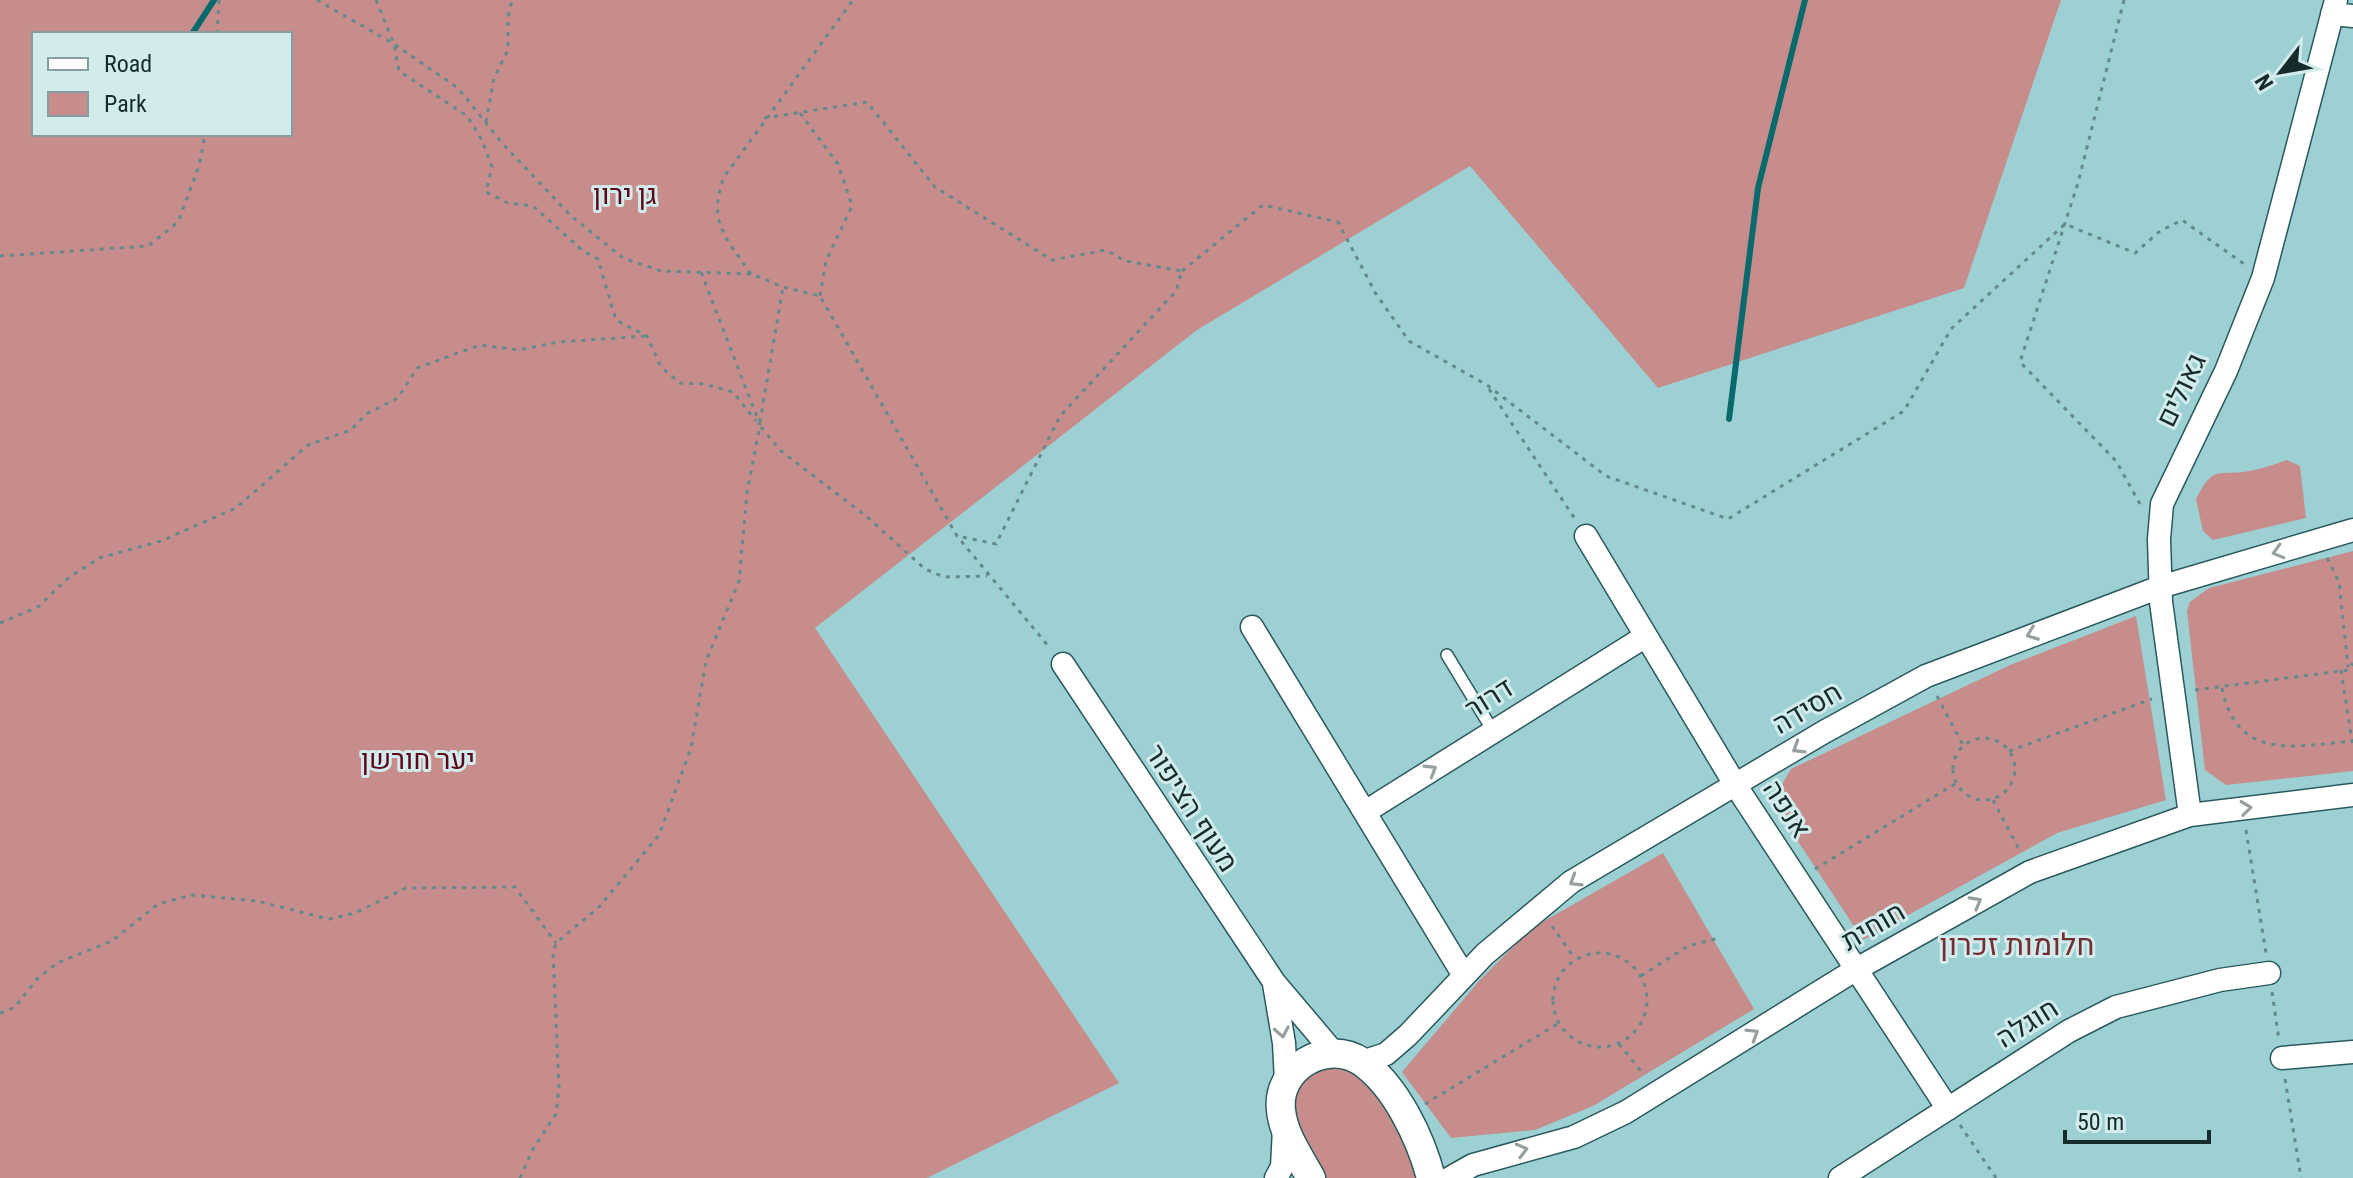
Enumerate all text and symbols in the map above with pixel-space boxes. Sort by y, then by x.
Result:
legend [32,32,292,136]
north arrow [2241,32,2321,112]
text: Road [104,50,152,78]
text: N [2250,70,2278,94]
text: Park [104,90,147,118]
park label: גן ירון [593,178,657,211]
street label: גאולים [2149,348,2213,432]
one-way arrow [2272,543,2286,559]
one-way arrow [2026,624,2040,641]
street label: דרור [1459,671,1519,725]
street label: חסידה [1767,675,1847,741]
street label: מעוף הציפור [1139,738,1245,878]
one-way arrow [1792,738,1807,753]
park label: יער חורשן [361,743,475,776]
one-way arrow [1422,765,1437,780]
street label: אנפה [1756,774,1818,844]
one-way arrow [2240,800,2253,817]
one-way arrow [1569,871,1584,886]
street label: חוחית [1835,895,1911,957]
one-way arrow [1968,896,1982,912]
district label: חלומות זכרון [1940,927,2094,962]
street label: חוגלה [1990,991,2064,1055]
one-way arrow [1273,1025,1290,1038]
one-way arrow [1744,1029,1759,1044]
scale bar [2065,1094,2209,1144]
text: 50 m [2077,1108,2124,1136]
one-way arrow [1515,1143,1529,1160]

